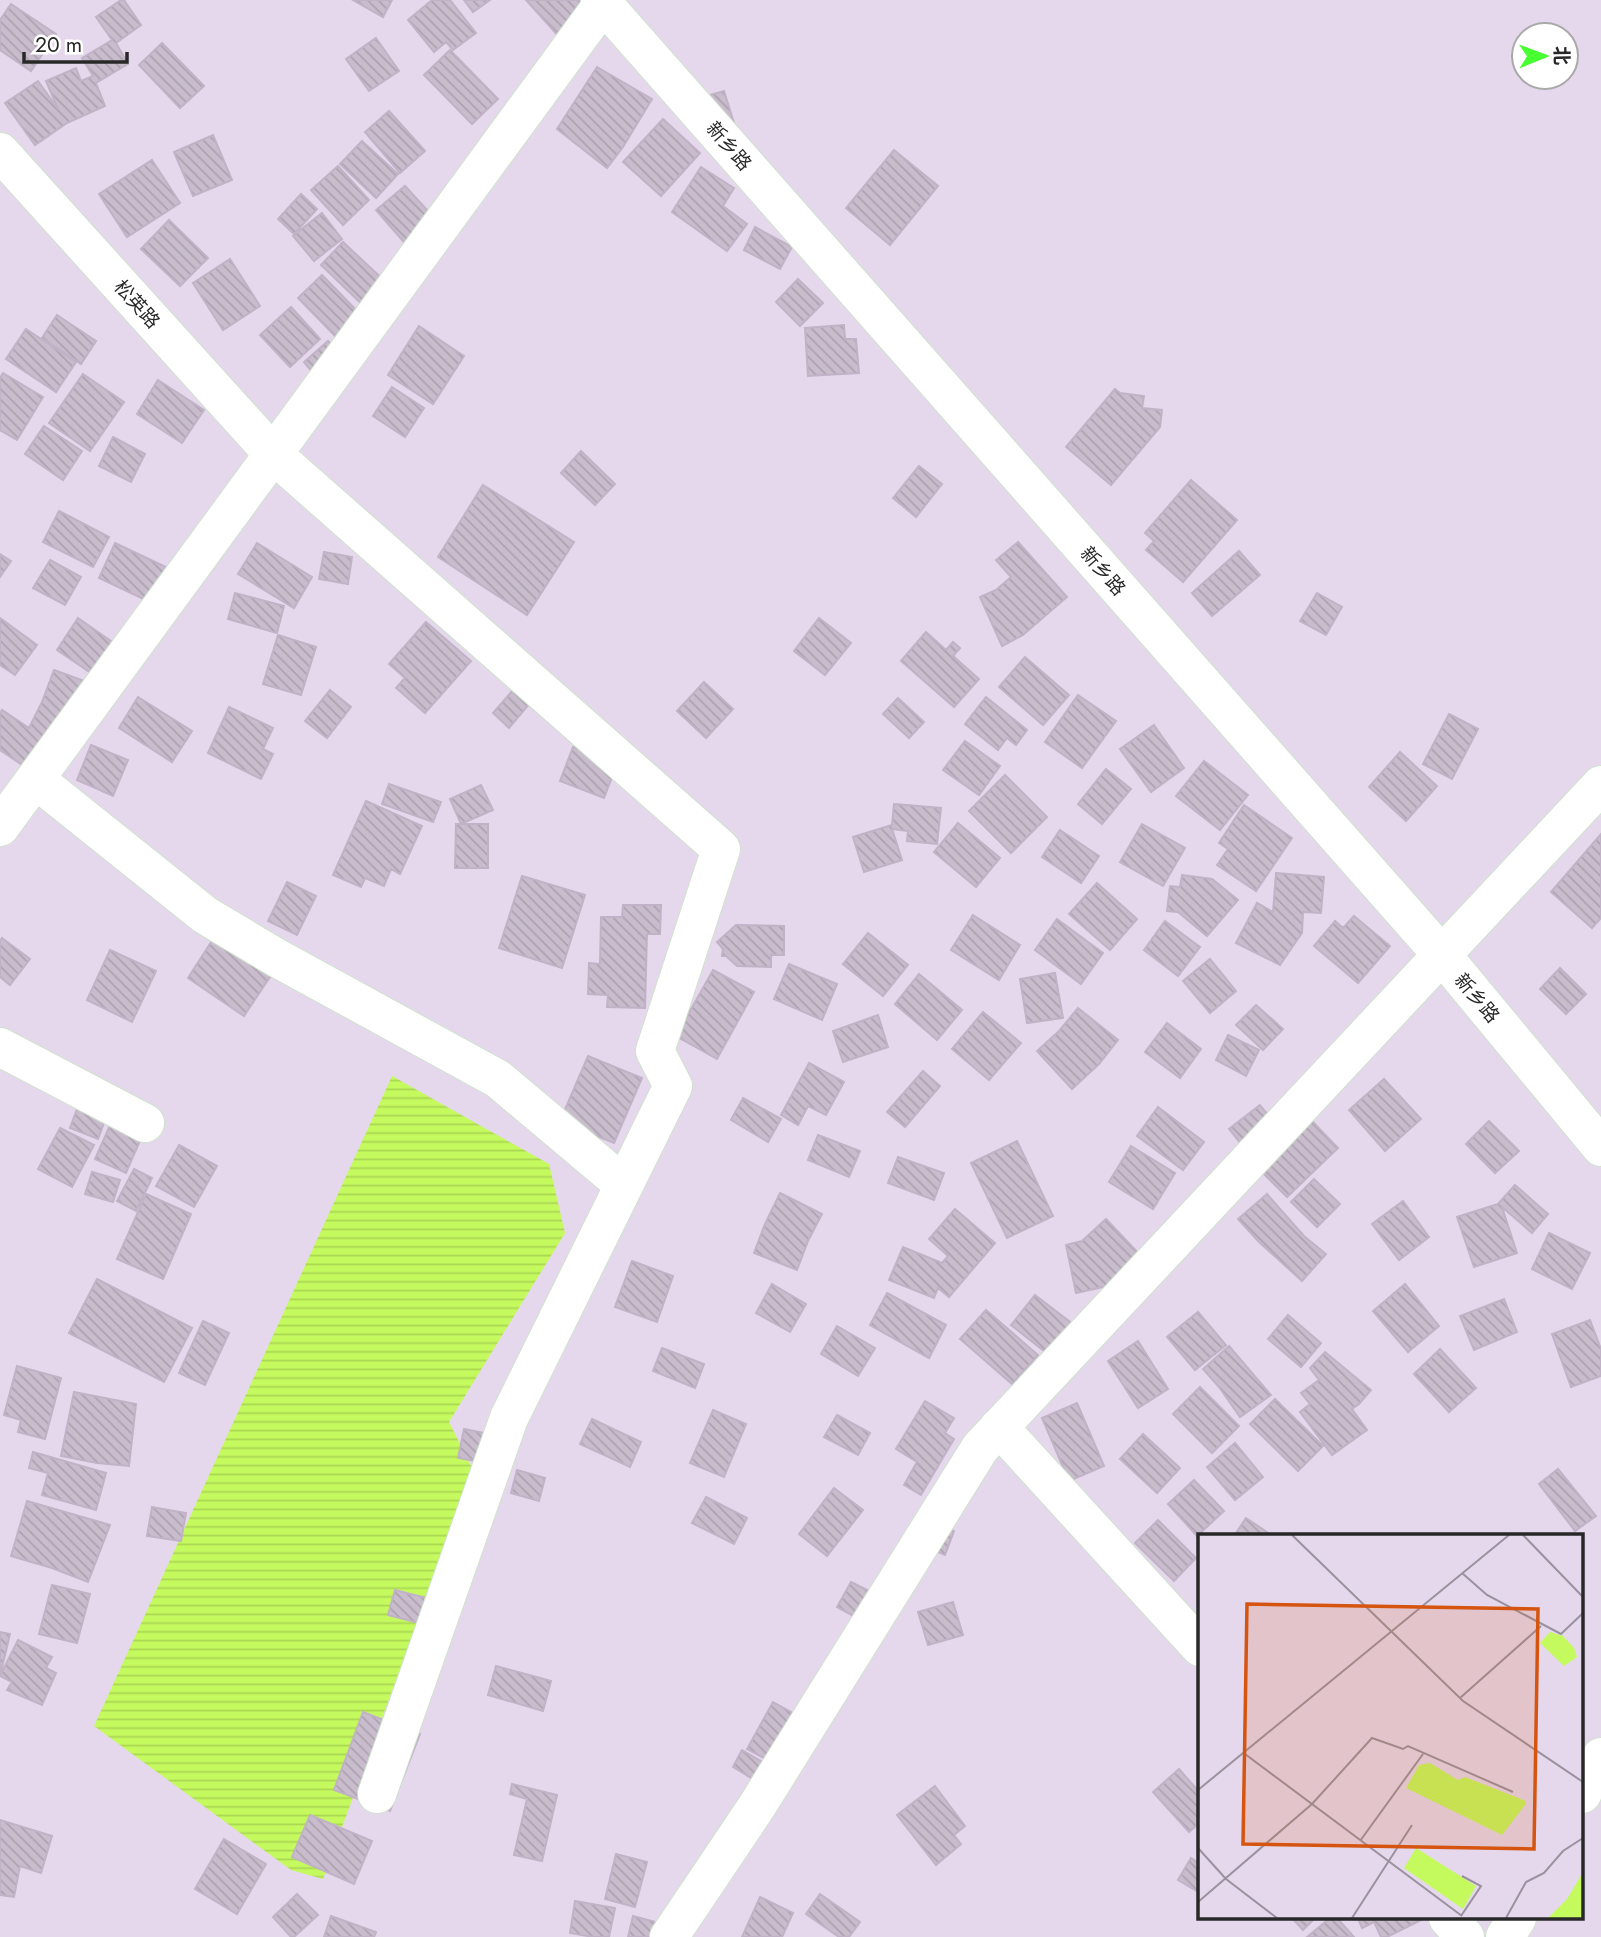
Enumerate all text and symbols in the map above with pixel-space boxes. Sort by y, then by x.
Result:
scale bar [24,21,128,65]
north arrow [1510,21,1580,91]
text: 20 m [35,30,82,60]
text: 北 [1548,46,1575,65]
street label: 新乡路 [700,116,758,176]
street label: 松英路 [108,274,166,334]
street label: 新乡路 [1074,541,1132,601]
street label: 新乡路 [1448,967,1506,1029]
inset map [1198,1534,1584,1920]

